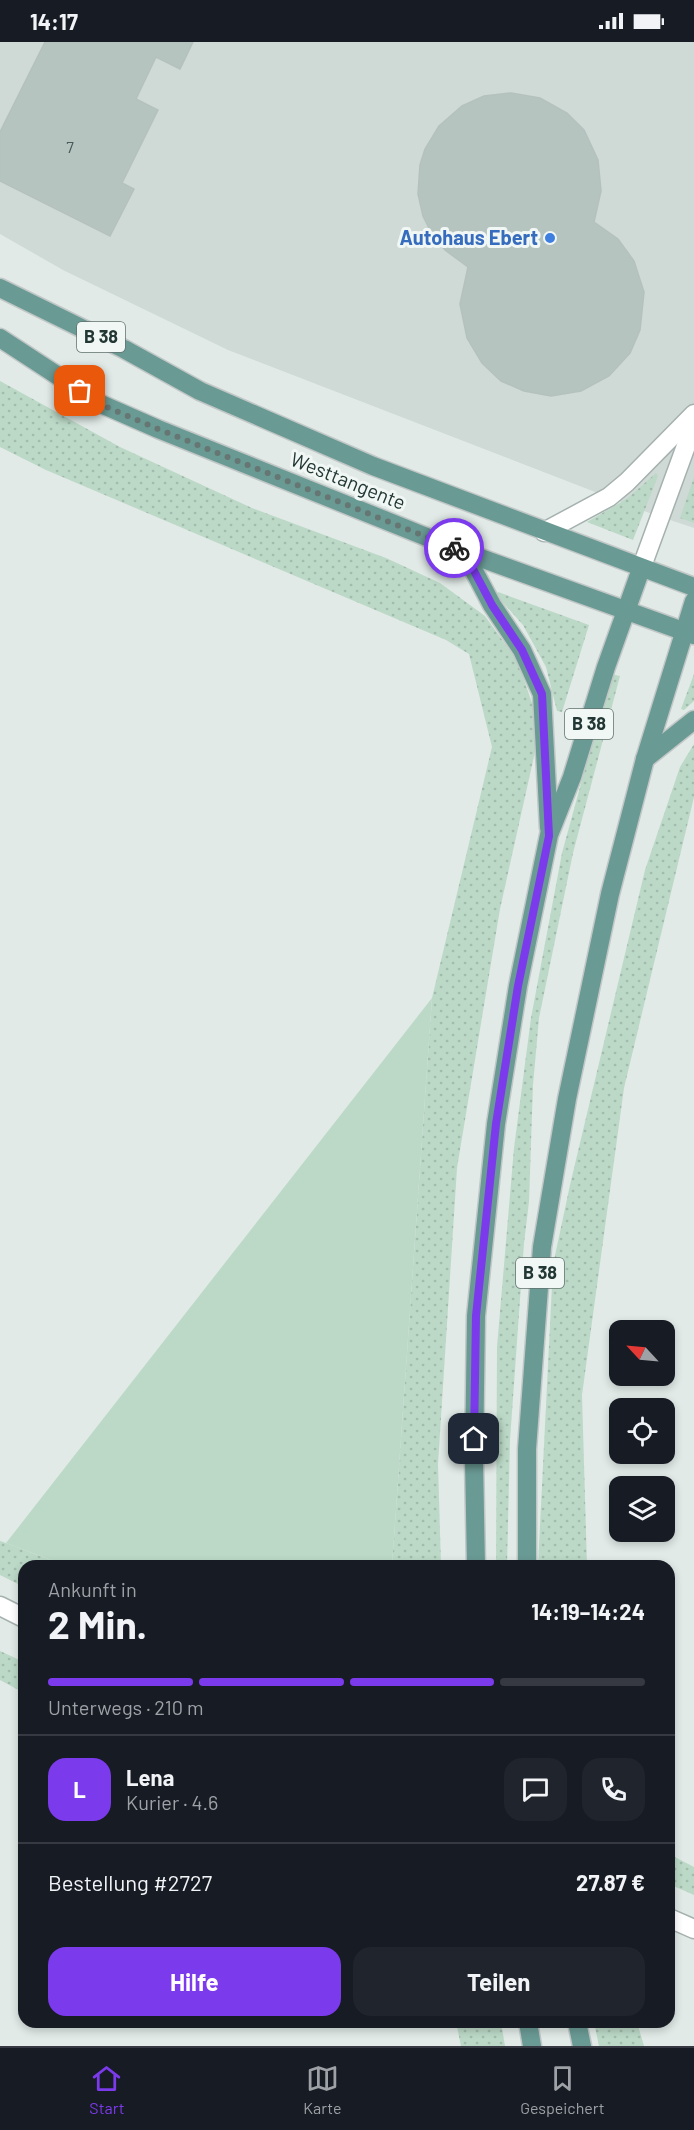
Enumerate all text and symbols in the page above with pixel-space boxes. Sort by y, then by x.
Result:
text: 14:17 [30,8,78,34]
house number: 7 [66,137,74,156]
place label: Autohaus Ebert [399,225,538,249]
marker: Autohaus Ebert [543,231,557,245]
road number: B 38 [77,322,125,352]
pin [54,365,105,416]
icon: bag [63,374,96,407]
street label: Westtangente [287,446,409,514]
courier [424,518,484,578]
icon: bike [438,532,471,565]
road number: B 38 [565,709,613,739]
road number: B 38 [516,1258,564,1288]
north arrow [609,1320,675,1386]
map controls [609,1320,675,1542]
button: locate [609,1398,675,1464]
pin [448,1413,499,1464]
icon: home [457,1422,490,1455]
button: layers [609,1476,675,1542]
text: Ankunft in [48,1577,137,1601]
text: 14:19–14:24 [531,1598,645,1624]
text: 2 Min. [48,1600,147,1647]
text: Unterwegs · 210 m [48,1695,204,1719]
button: chat [504,1758,567,1821]
button: phone [582,1758,645,1821]
text: Lena [126,1764,174,1790]
text: L [73,1776,86,1802]
text: Kurier · 4.6 [126,1790,218,1814]
text: Bestellung #2727 [48,1869,212,1895]
text: 27.87 € [576,1869,645,1895]
button: Hilfe [48,1947,341,2016]
button: Teilen [353,1947,645,2016]
tab: Start [89,2062,125,2117]
tab: Karte [303,2062,341,2117]
tab: Gespeichert [520,2062,605,2117]

